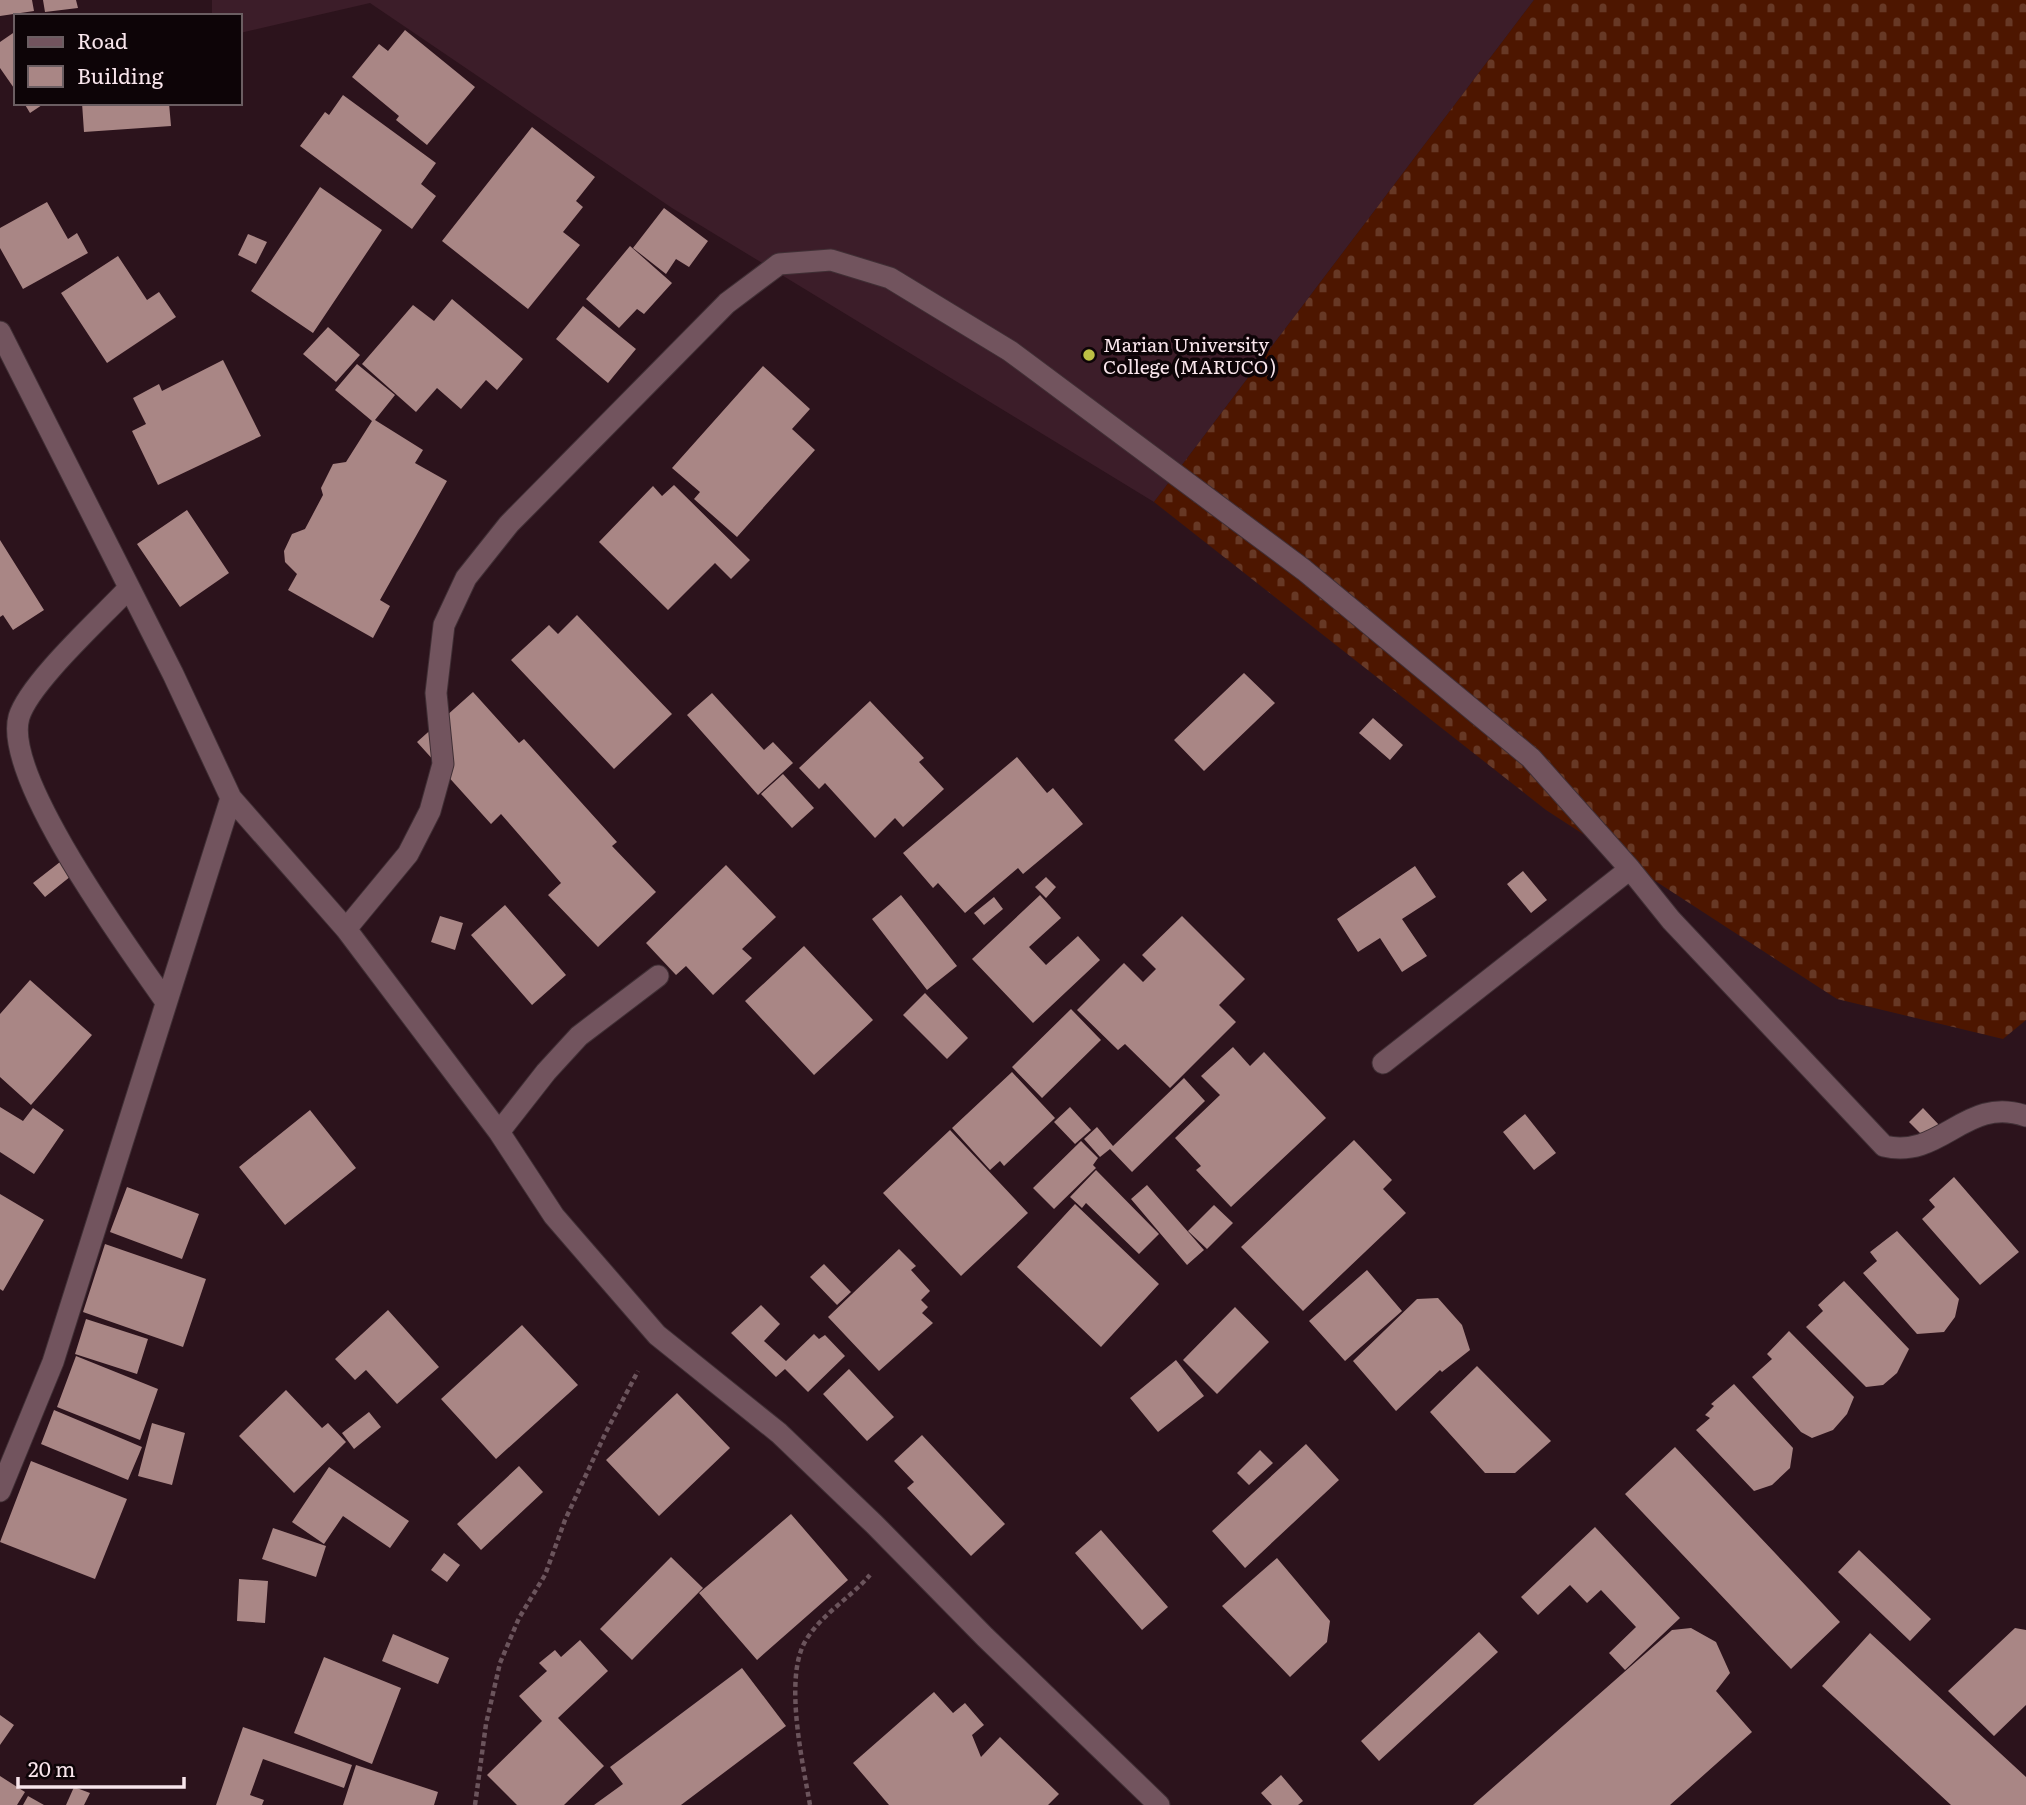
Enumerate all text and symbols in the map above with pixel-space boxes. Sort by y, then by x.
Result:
legend [14,14,242,105]
text: Road [77,24,128,55]
text: Building [77,59,164,90]
place label: Marian University College (MARUCO) [1103,330,1276,380]
marker: Marian University College (MARUCO) [1081,347,1097,363]
scale bar [18,1745,184,1789]
text: 20 m [28,1752,75,1783]

